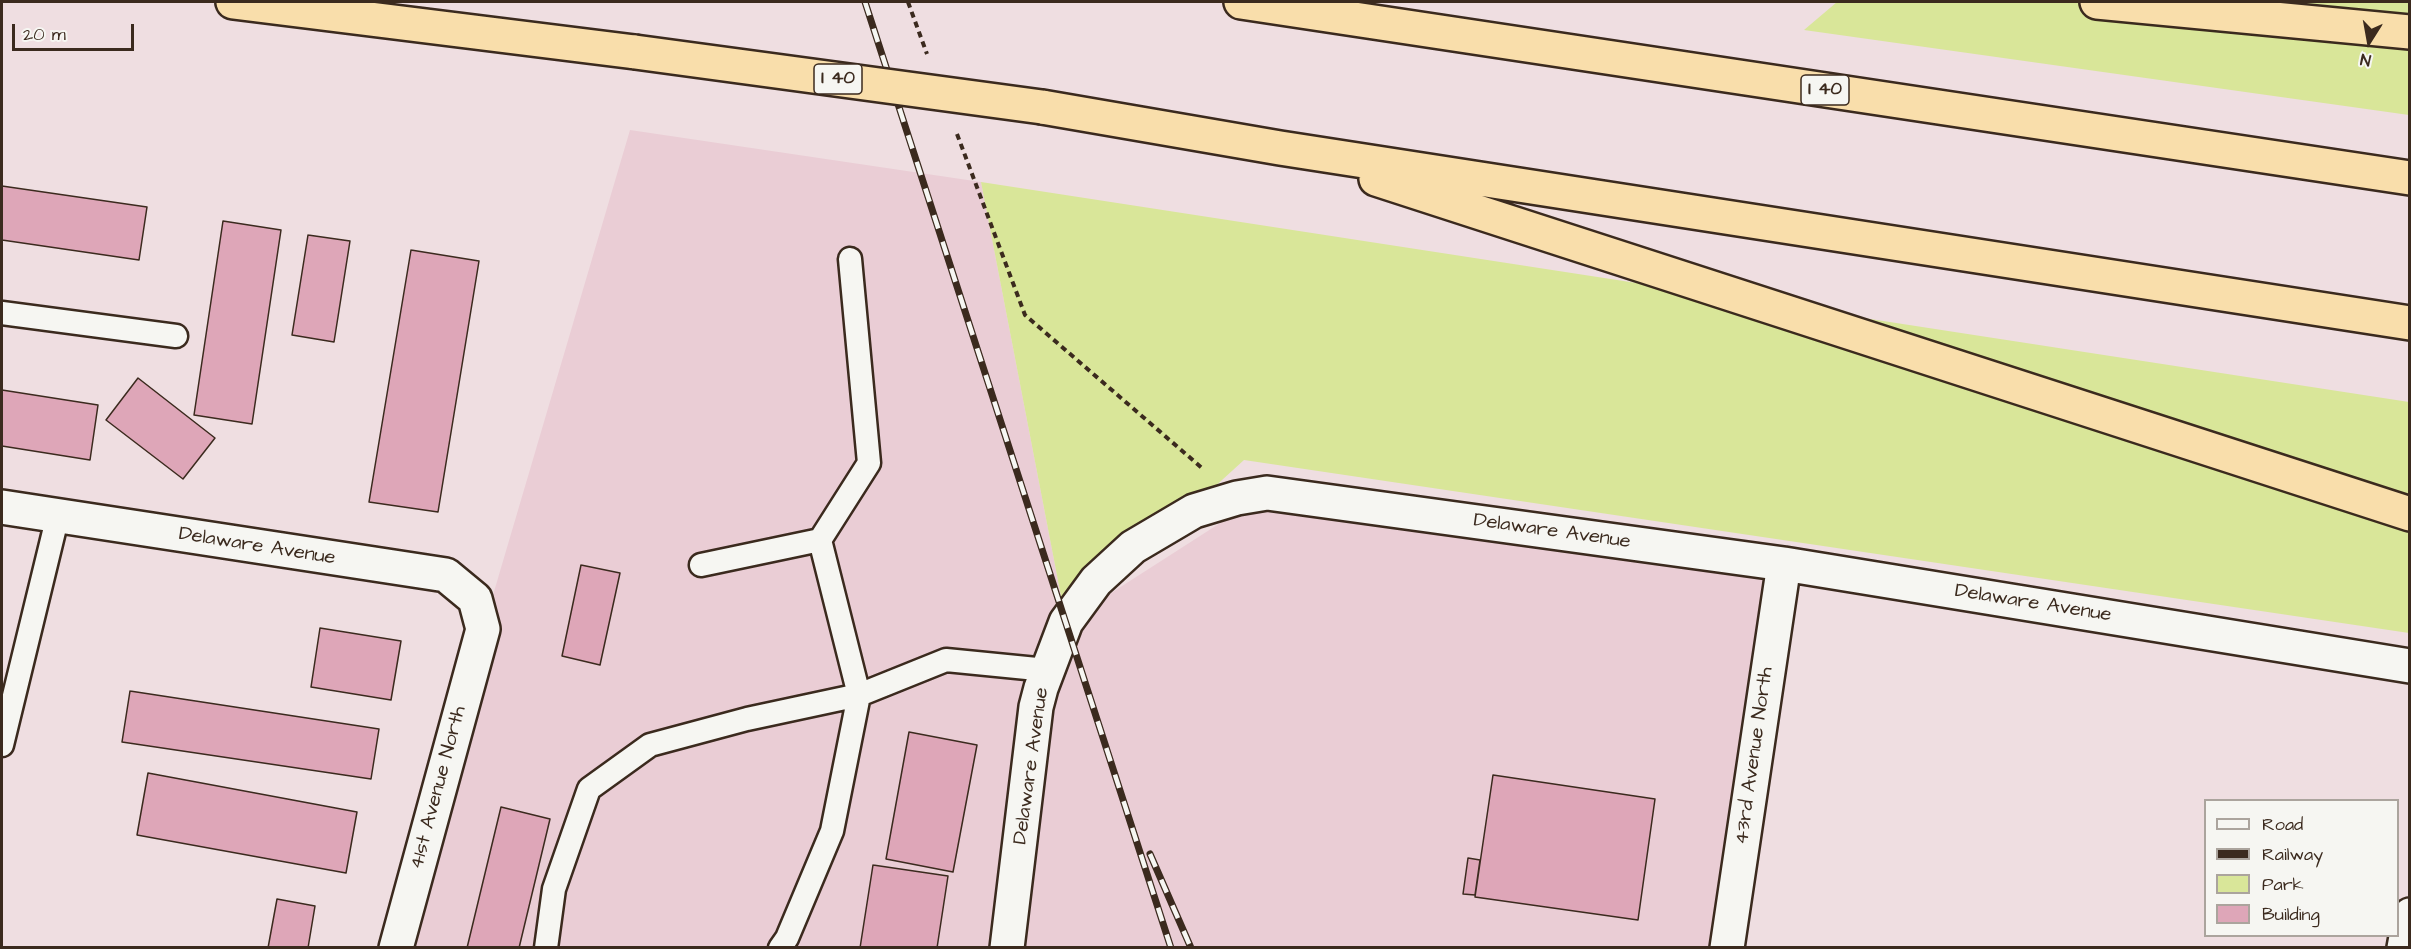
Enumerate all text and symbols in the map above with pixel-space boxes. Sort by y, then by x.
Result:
scale bar [15,12,136,50]
north arrow [2339,12,2399,72]
text: 20 m [23,22,66,47]
text: N [2359,48,2373,71]
road number: I 40 [814,64,862,94]
road number: I 40 [1801,75,1849,105]
street label: Delaware Avenue [1472,509,1632,555]
street label: Delaware Avenue [177,523,337,571]
street label: Delaware Avenue [1953,580,2113,628]
street label: 43rd Avenue North [1731,666,1779,846]
street label: Delaware Avenue [1009,686,1055,846]
street label: 41st Avenue North [406,704,472,872]
legend [2204,799,2399,937]
text: Road [2262,812,2303,837]
text: Railway [2262,842,2323,867]
text: Park [2262,872,2304,897]
text: Building [2262,902,2320,927]

